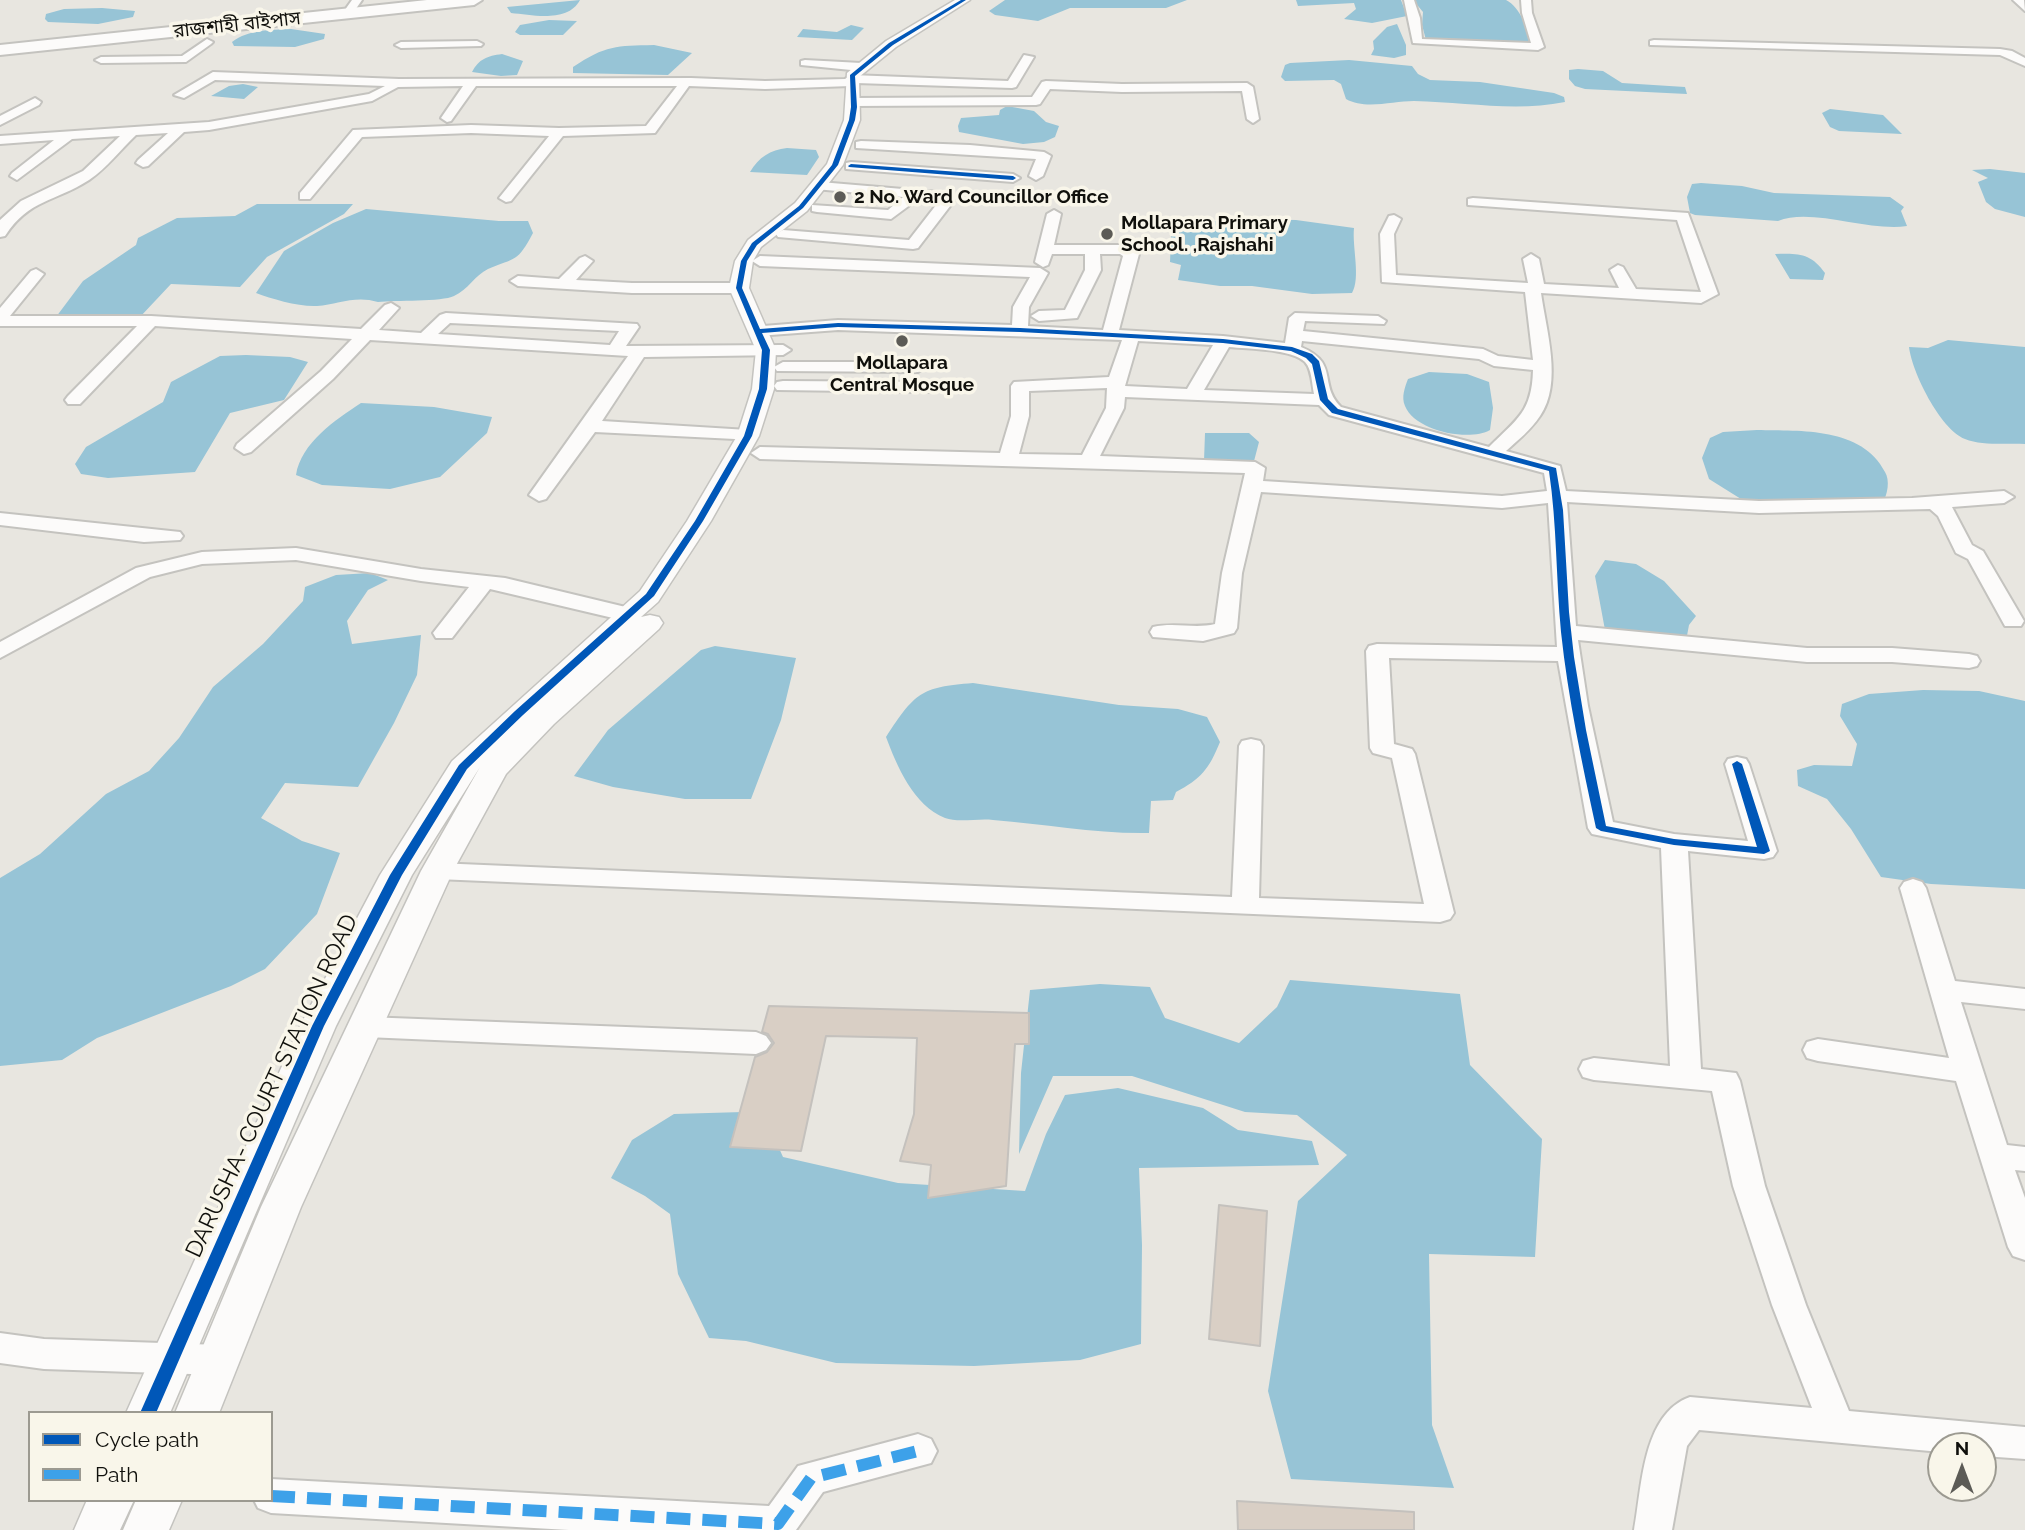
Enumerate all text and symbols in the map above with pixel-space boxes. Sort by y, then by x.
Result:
street label: রাজশাহী বাইপাস [172,7,302,43]
place label: 2 No. Ward Councillor Office [854,186,1109,208]
marker: 2 No. Ward Councillor Office [832,189,848,205]
place label: Mollapara Primary School. ,Rajshahi [1121,212,1288,256]
marker: Mollapara Primary School. ,Rajshahi [1099,226,1115,242]
marker: Mollapara Central Mosque [894,333,910,349]
place label: Mollapara Central Mosque [830,352,974,396]
street label: DARUSHA- COURT STATION ROAD [180,910,364,1262]
legend [28,1411,273,1502]
text: Cycle path [95,1427,199,1452]
north arrow [1927,1432,1997,1502]
text: N [1955,1437,1969,1459]
text: Path [95,1462,139,1487]

